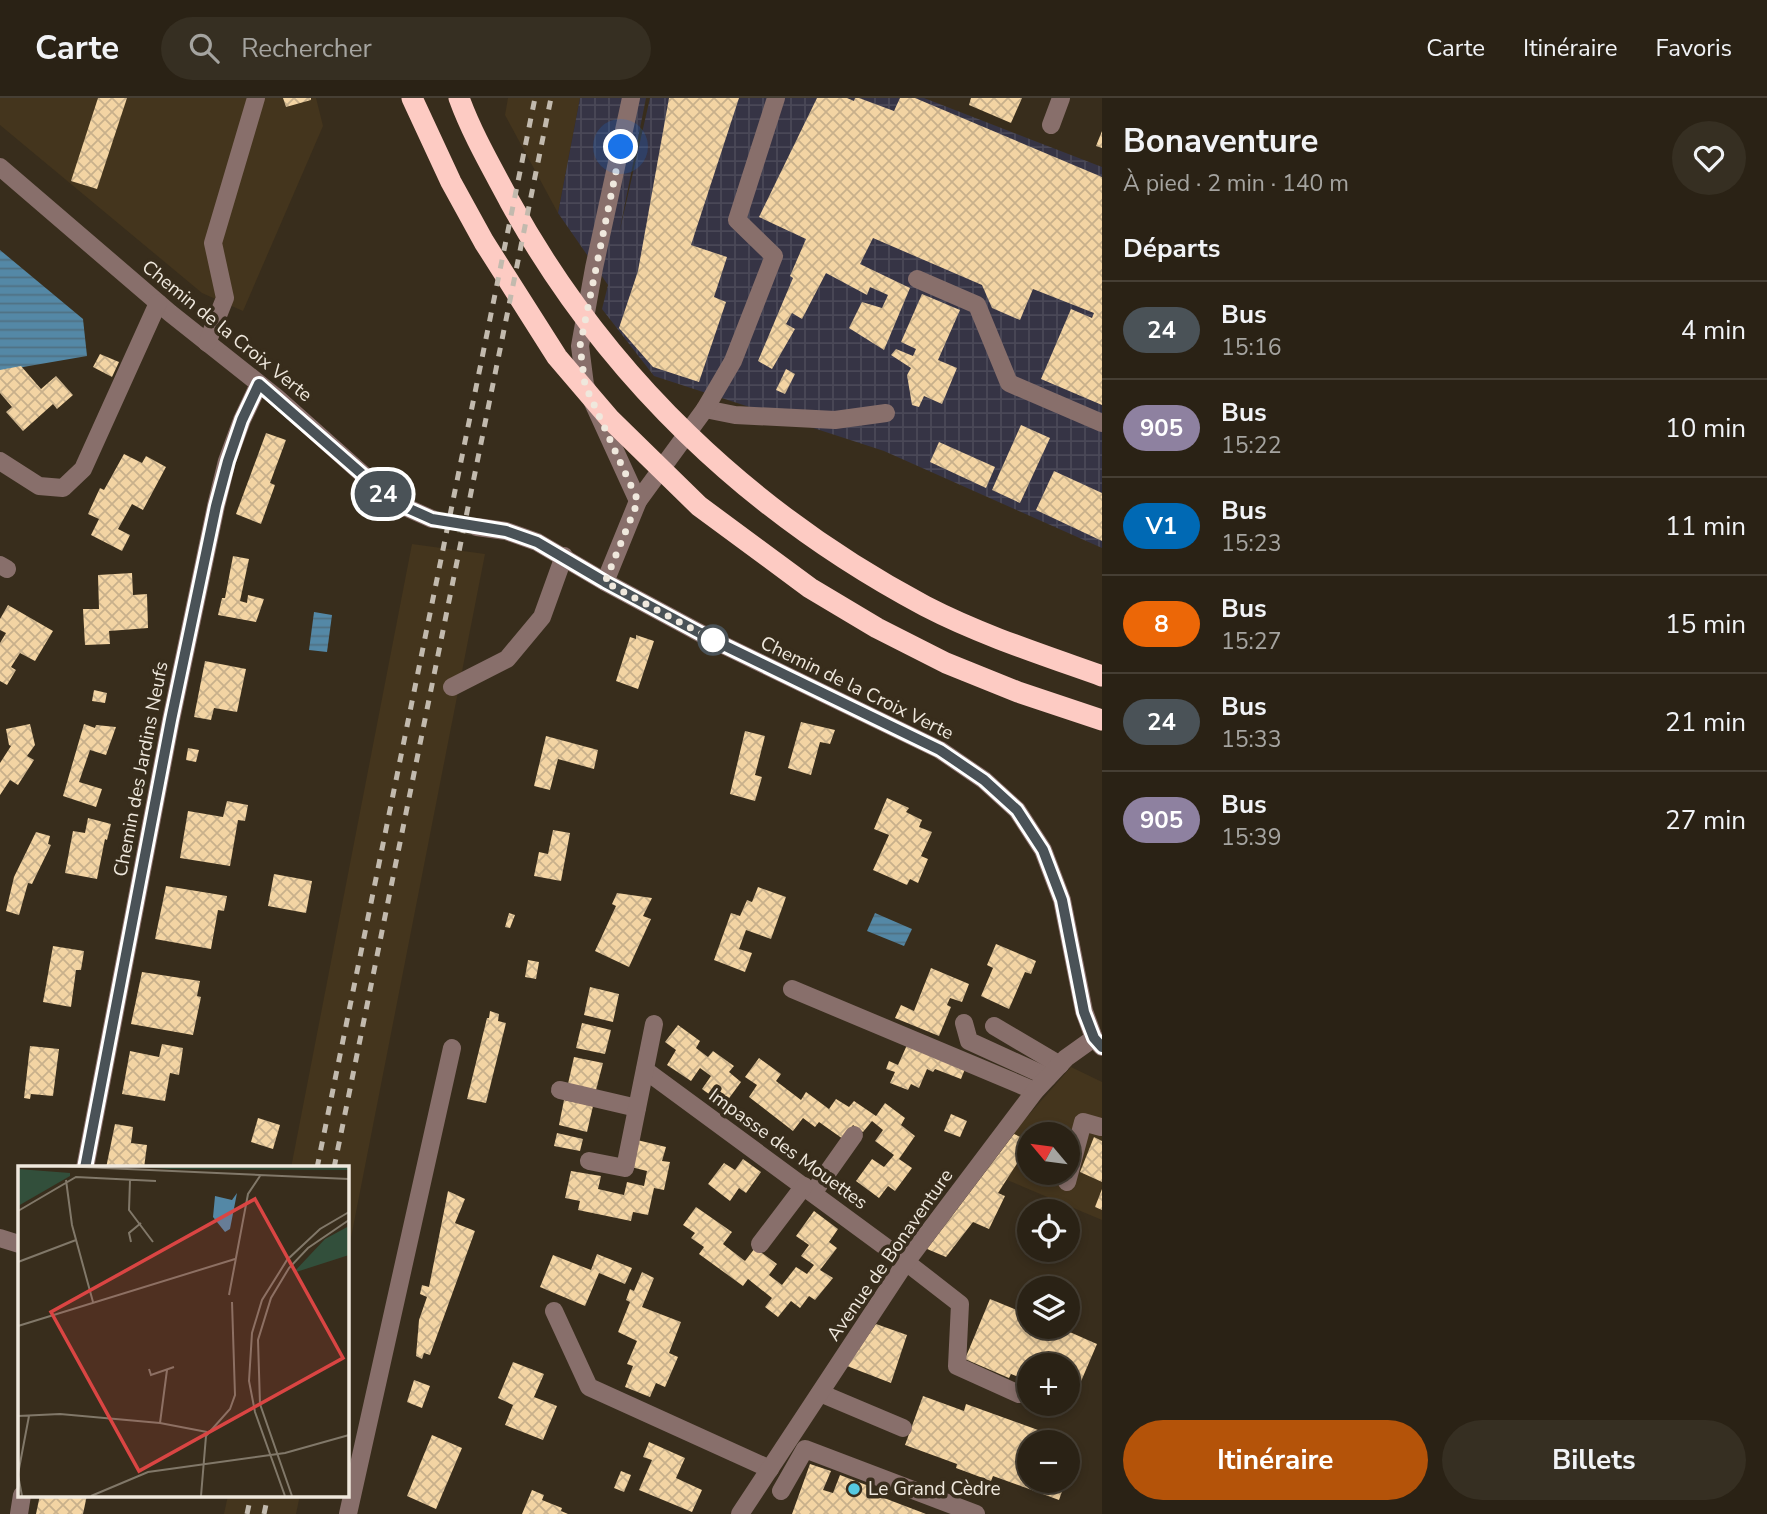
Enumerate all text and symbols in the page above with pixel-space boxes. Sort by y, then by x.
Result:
search box [161,17,651,80]
text: Carte [35,26,119,71]
icon: search [185,29,223,67]
text: Rechercher [241,31,372,66]
text: Carte [1426,32,1485,64]
text: Itinéraire [1523,32,1617,64]
text: Favoris [1655,32,1732,64]
text: Bonaventure [1123,119,1319,164]
button: heart [1672,121,1746,195]
your location [603,129,638,164]
text: À pied · 2 min · 140 m [1123,168,1349,199]
text: Départs [1123,231,1220,266]
street label: Chemin de la Croix Verte [136,254,318,408]
text: Bus [1221,297,1267,332]
text: 4 min [1681,313,1746,348]
text: 24 [1147,314,1176,346]
text: 15:16 [1221,332,1281,363]
text: Bus [1221,395,1267,430]
text: 10 min [1665,411,1746,446]
text: 905 [1140,412,1183,444]
text: 15:22 [1221,430,1281,461]
line badge: 24 [352,471,414,517]
text: 24 [369,478,397,510]
text: Bus [1221,493,1267,528]
text: 11 min [1665,509,1746,544]
text: V1 [1146,510,1177,542]
text: 15:23 [1221,528,1281,559]
text: Bus [1221,591,1267,626]
text: 15 min [1665,607,1746,642]
text: 8 [1154,608,1169,640]
unlabelled marker [698,625,728,655]
text: 15:27 [1221,626,1281,657]
street label: Chemin de la Croix Verte [756,630,958,746]
street label: Chemin des Jardins Neufs [107,659,175,879]
text: Bus [1221,689,1267,724]
text: 21 min [1665,705,1746,740]
text: 24 [1147,706,1176,738]
text: 15:33 [1221,724,1281,755]
text: Bus [1221,787,1267,822]
text: 27 min [1665,803,1746,838]
text: 905 [1140,804,1183,836]
text: 15:39 [1221,822,1281,853]
street label: Impasse des Mouettes [703,1082,873,1216]
north arrow [1017,1122,1080,1185]
map controls [1017,1122,1080,1493]
street label: Avenue de Bonaventure [821,1164,959,1346]
inset map [18,1166,348,1496]
button: locate [1017,1199,1080,1262]
button: layers [1017,1276,1080,1339]
button: + [1017,1353,1080,1416]
button: Itinéraire [1123,1420,1428,1500]
button: Billets [1442,1420,1746,1500]
button: − [1017,1430,1080,1493]
place label: Le Grand Cèdre [868,1476,1001,1502]
marker: Le Grand Cèdre [846,1481,862,1497]

